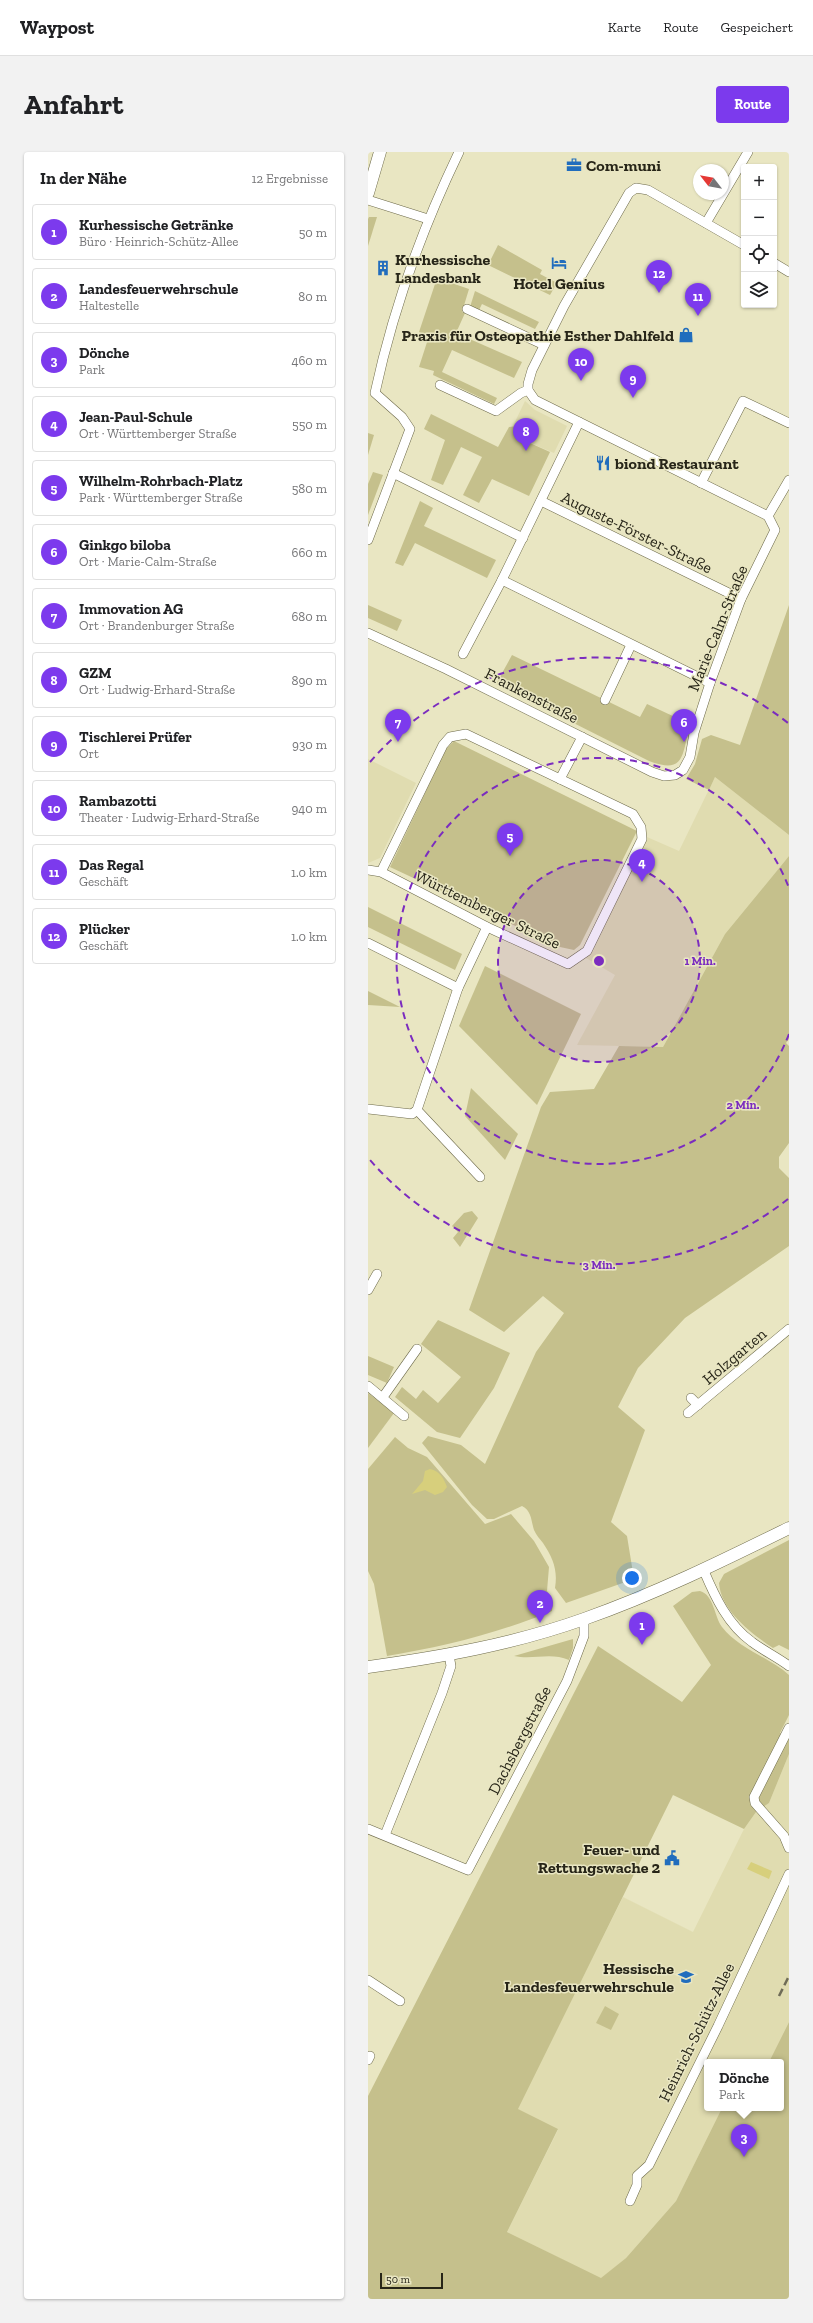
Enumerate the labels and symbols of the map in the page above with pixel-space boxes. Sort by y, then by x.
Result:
office icon: Com-muni [565,156,583,174]
place label: Com-muni [586,156,661,175]
north arrow [693,164,729,200]
place label: Kurhessische Landesbank [395,250,491,287]
hotel icon: Hotel Genius [550,254,568,272]
building icon: Kurhessische Landesbank [374,259,392,277]
pin: 12 [646,260,672,293]
place label: Hotel Genius [513,274,605,293]
pin: 11 [685,283,711,316]
place label: Praxis für Osteopathie Esther Dahlfeld [401,326,674,345]
shop icon: Praxis für Osteopathie Esther Dahlfeld [677,326,695,344]
pin: 10 [568,348,594,381]
pin: 9 [620,365,646,398]
pin: 8 [513,418,539,451]
restaurant icon: biond Restaurant [594,454,612,472]
place label: biond Restaurant [614,454,739,473]
street label: Auguste-Förster-Straße [558,488,715,577]
street label: Marie-Calm-Straße [683,562,751,694]
street label: Frankenstraße [482,664,582,727]
pin: 7 [385,709,411,742]
pin: 6 [671,709,697,742]
pin: 5 [497,823,523,856]
pin: 4 [629,849,655,882]
street label: Württemberger Straße [412,866,564,953]
centre of rings [592,954,606,968]
text: 1 Min. [684,954,716,968]
text: 2 Min. [727,1098,760,1112]
text: 3 Min. [583,1258,616,1272]
street label: Holzgarten [699,1324,771,1389]
your location [622,1568,642,1588]
pin: 2 [527,1590,553,1623]
pin: 1 [629,1612,655,1645]
street label: Dachsbergstraße [484,1683,555,1798]
place label: Feuer- und Rettungswache 2 [538,1840,660,1877]
public building icon: Feuer- und Rettungswache 2 [663,1849,681,1867]
place label: Hessische Landesfeuerwehrschule [504,1959,674,1996]
street label: Heinrich-Schütz-Allee [655,1960,738,2105]
school or university icon: Hessische Landesfeuerwehrschule [677,1968,695,1986]
pin: 3 [731,2124,757,2157]
scale bar [380,2271,443,2290]

